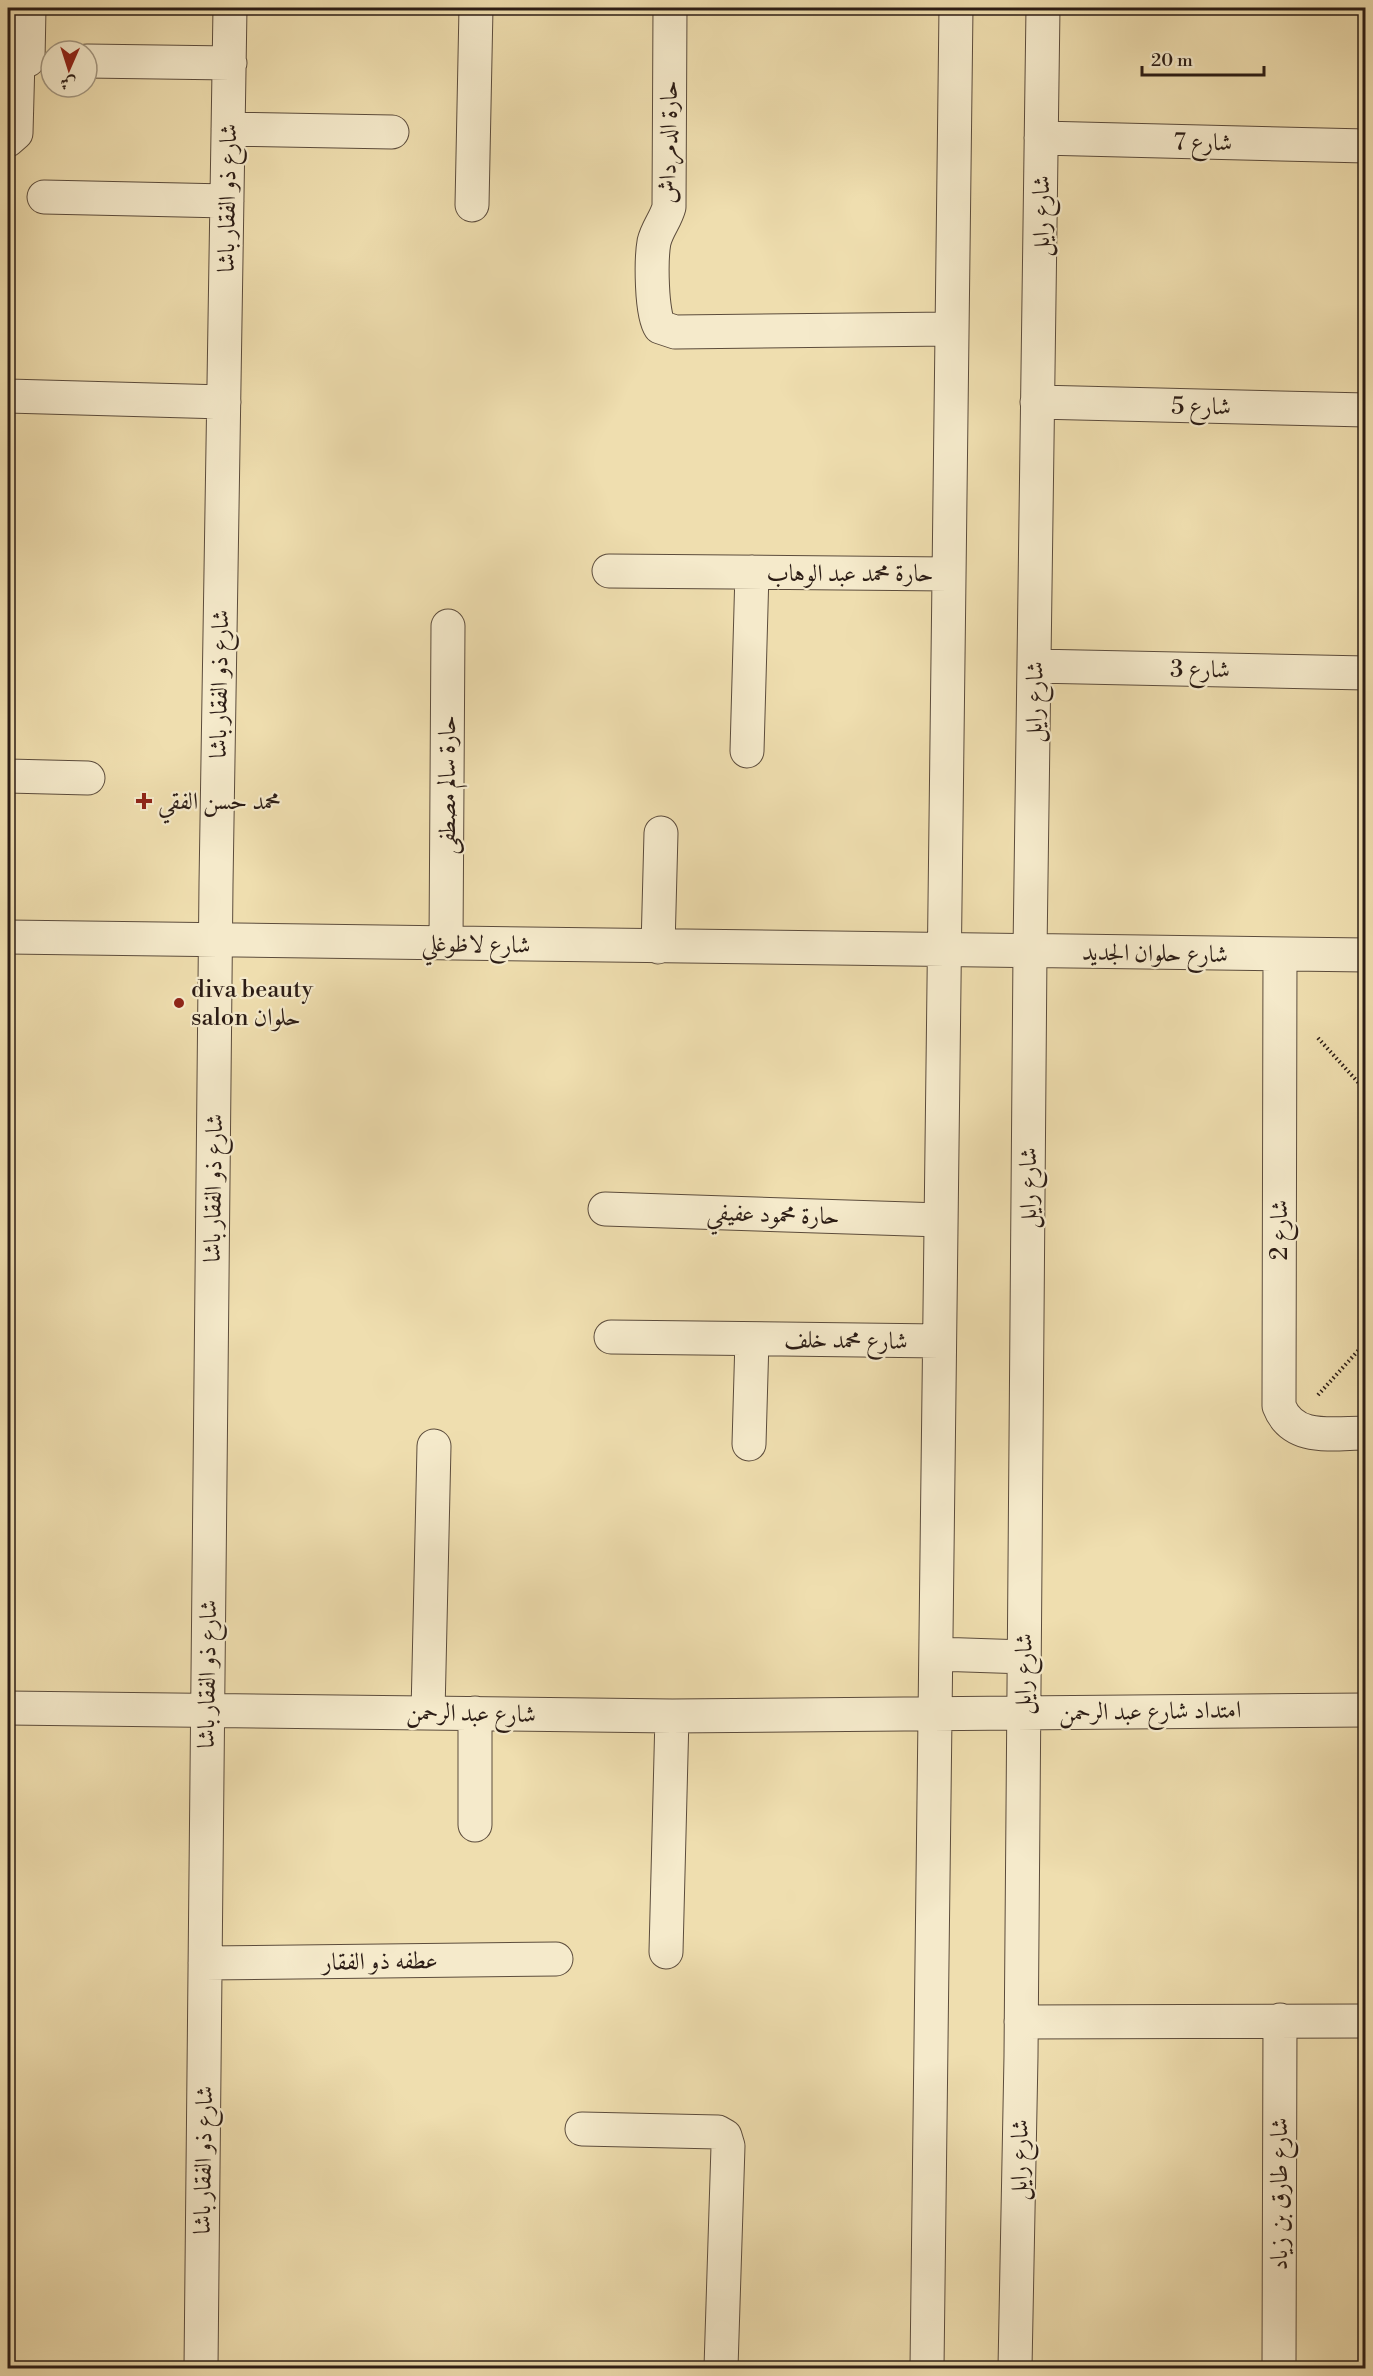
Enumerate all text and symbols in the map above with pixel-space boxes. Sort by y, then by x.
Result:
north arrow [39,39,99,99]
scale bar [1142,39,1264,77]
text: 20 m [1151,49,1193,72]
text: ش [60,73,77,93]
street label: حارة الدمرداش [653,80,686,204]
street label: شارع ذو الفقار باشا [212,123,248,273]
street label: شارع 7 [1173,127,1233,163]
street label: شارع رايل [1027,175,1061,257]
street label: شارع 5 [1171,391,1231,427]
street label: حارة محمد عبد الوهاب [767,559,934,589]
street label: شارع ذو الفقار باشا [204,609,240,759]
street label: شارع 3 [1170,654,1230,690]
street label: شارع رايل [1019,661,1055,743]
street label: حارة سالم مصطفى [433,715,468,855]
place label: محمد حسن الفقي [158,787,281,824]
marker: محمد حسن الفقي [135,792,153,810]
street label: شارع لاظوغلي [421,929,531,968]
street label: شارع حلوان الجديد [1082,938,1228,974]
place label: diva beauty salon حلوان [191,975,314,1033]
marker: diva beauty salon حلوان [172,996,186,1010]
street label: شارع ذو الفقار باشا [198,1113,234,1263]
street label: شارع رايل [1014,1147,1048,1229]
street label: حارة محمود عفيفي [706,1198,840,1239]
street label: شارع 2 [1265,1200,1299,1260]
street label: شارع محمد خلف [784,1325,908,1361]
street label: شارع ذو الفقار باشا [192,1599,228,1749]
street label: شارع رايل [1008,1633,1044,1715]
street label: امتداد شارع عبد الرحمن [1059,1695,1242,1733]
street label: شارع عبد الرحمن [406,1698,536,1734]
street label: عطفه ذو الفقار [320,1946,438,1978]
street label: شارع ذو الفقار باشا [188,2085,224,2235]
street label: شارع طارق بن زياد [1265,2118,1299,2270]
street label: شارع رايل [1004,2119,1040,2201]

